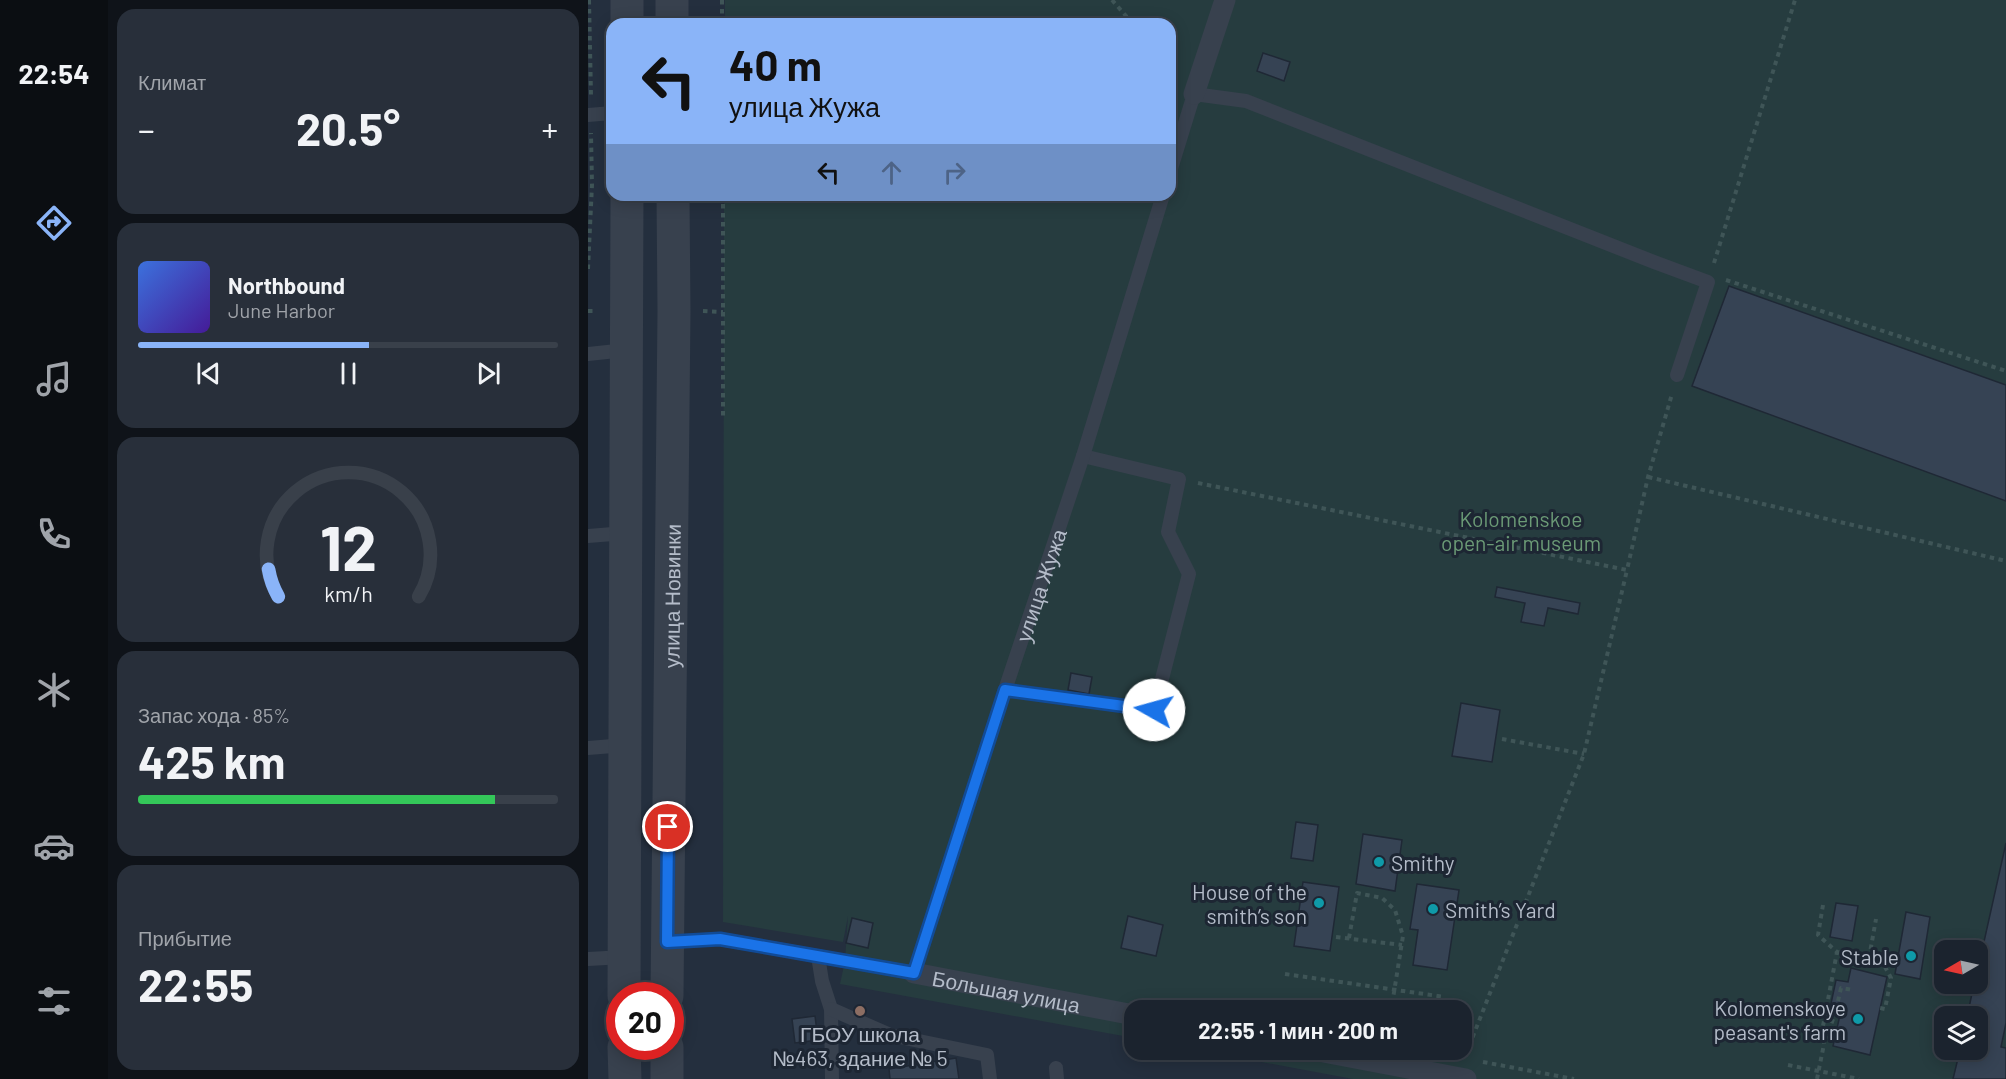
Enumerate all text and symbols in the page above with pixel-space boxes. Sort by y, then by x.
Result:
text: 40 m [729,39,822,89]
icon: left [630,42,708,120]
text: 22:54 [19,57,89,89]
text: Климат [138,70,206,94]
text: улица Жужа [729,90,880,122]
text: 20.5° [296,101,400,155]
text: − [138,109,155,149]
text: + [542,109,558,149]
icon: left [812,156,845,189]
icon: ahead [875,156,908,189]
icon: right [938,156,971,189]
icon: directions [33,202,75,244]
text: Northbound [228,272,345,298]
text: June Harbor [228,298,335,322]
icon: previous [192,357,225,390]
icon: pause [332,357,365,390]
icon: next [472,357,505,390]
icon: music [33,358,75,400]
park label: Kolomenskoe open-air museum [1441,506,1601,555]
text: 12 [319,509,377,583]
icon: phone [33,513,75,555]
street label: улица Новинки [658,524,684,668]
street label: улица Жужа [1010,525,1071,645]
text: km/h [324,581,372,606]
icon: climate [33,669,75,711]
position arrow [1122,678,1186,742]
text: Запас хода · 85% [138,703,290,727]
text: 425 km [138,734,285,788]
pin [642,801,693,852]
icon: arrive [651,810,684,843]
icon: car [33,825,75,867]
place label: Smithy [1391,850,1455,875]
marker: Smithy [1372,855,1386,869]
place label: House of the smith’s son [1192,879,1307,928]
marker: House of the smith’s son [1312,896,1326,910]
place label: Smith’s Yard [1445,897,1556,922]
marker: Smith’s Yard [1426,902,1440,916]
text: Прибытие [138,926,232,950]
north arrow [1934,940,1988,994]
map controls [1934,940,1988,1060]
place label: Stable [1841,944,1899,969]
marker: Stable [1904,949,1918,963]
text: 22:55 [138,957,253,1011]
street label: Большая улица [930,964,1083,1017]
icon: filters [33,980,75,1022]
speed limit sign: 20 [606,982,684,1060]
place label: Kolomenskoye peasant's farm [1714,995,1846,1044]
marker: ГБОУ школа №463, здание № 5 [853,1004,867,1018]
button: layers [1934,1006,1988,1060]
marker: Kolomenskoye peasant's farm [1851,1012,1865,1026]
text: 22:55 · 1 мин · 200 m [1198,1017,1398,1043]
place label: ГБОУ школа №463, здание № 5 [772,1021,948,1070]

